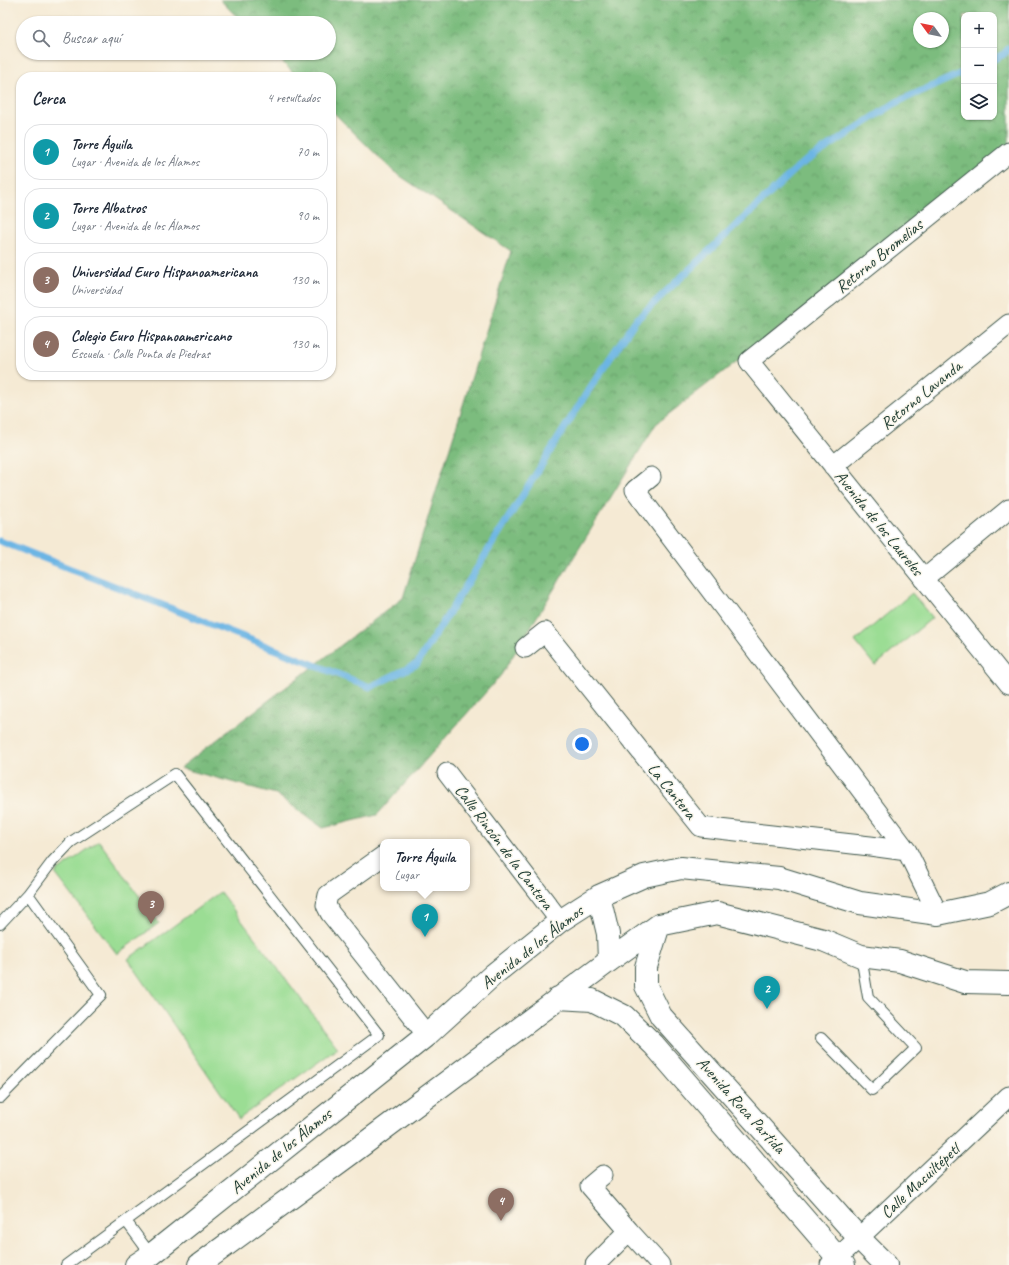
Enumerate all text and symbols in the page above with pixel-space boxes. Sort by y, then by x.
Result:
north arrow [913,12,949,48]
map controls [961,12,997,120]
button: + [961,12,997,48]
search box [16,16,336,60]
icon: search [30,27,52,49]
text: Buscar aquí [62,29,121,48]
button: − [961,48,997,84]
button: layers [961,84,997,120]
text: Cerca [32,88,65,109]
text: 4 resultados [267,90,320,106]
text: Torre Águila [71,135,132,154]
text: 1 [43,144,49,160]
text: 70 m [297,144,319,160]
text: Lugar · Avenida de los Álamos [71,154,199,170]
text: Torre Albatros [71,199,146,218]
text: 2 [43,208,49,224]
text: 90 m [297,208,319,224]
street label: Retorno Bromelias [831,213,929,298]
text: Lugar · Avenida de los Álamos [71,218,199,234]
text: Universidad Euro Hispanoamericana [71,263,258,282]
text: 3 [43,272,49,288]
text: 130 m [291,272,319,288]
text: Universidad [71,282,122,298]
text: Colegio Euro Hispanoamericano [71,327,231,346]
text: 4 [43,336,49,352]
text: 130 m [291,336,319,352]
text: Escuela · Calle Punta de Piedras [71,346,210,362]
street label: Retorno Lavanda [876,355,967,434]
street label: Avenida de los Laureles [830,466,929,582]
your location [572,734,592,754]
street label: La Cantera [643,759,702,825]
street label: Calle Rincón de la Cantera [450,780,558,914]
popup [380,839,470,891]
text: Torre Águila [395,848,455,867]
text: Lugar [395,867,419,883]
pin: 3 [138,891,164,924]
street label: Avenida de los Álamos [476,898,589,994]
pin: 1 [412,904,438,937]
pin: 2 [754,976,780,1009]
street label: Avenida Roca Partida [692,1052,791,1158]
street label: Avenida de los Álamos [225,1102,338,1198]
street label: Calle Macuiltépetl [876,1137,966,1223]
pin: 4 [488,1188,514,1221]

